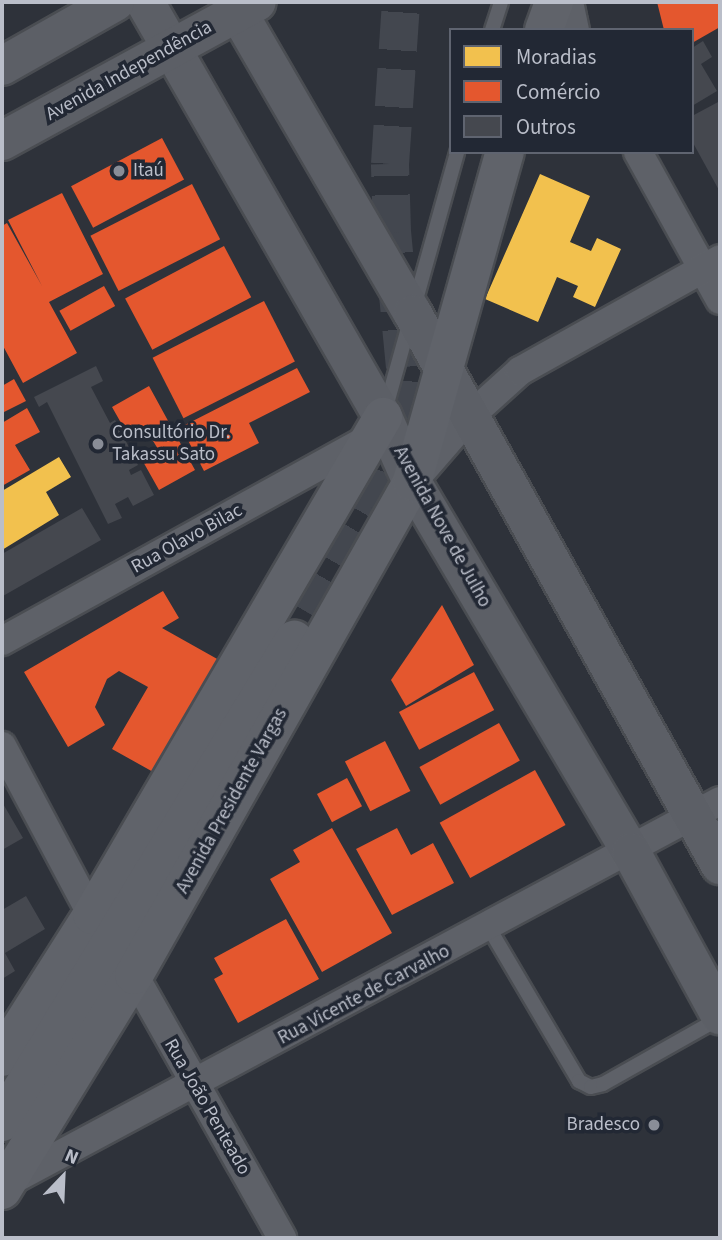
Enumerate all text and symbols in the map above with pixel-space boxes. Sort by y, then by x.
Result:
street label: Avenida Independência [42,16,216,126]
legend [449,28,694,154]
text: Moradias [516,42,596,72]
text: Comércio [516,77,600,107]
text: Outros [516,112,576,142]
place label: Itaú [133,160,164,182]
marker: Itaú [111,163,127,179]
place label: Consultório Dr. Takassu Sato [112,422,230,466]
marker: Consultório Dr. Takassu Sato [90,436,106,452]
street label: Avenida Nove de Julho [388,442,496,612]
street label: Rua Olavo Bilac [128,499,246,579]
street label: Avenida Presidente Vargas [171,704,293,898]
street label: Rua Vicente de Carvalho [274,940,454,1050]
street label: Rua João Penteado [159,1035,255,1179]
place label: Bradesco [567,1114,640,1136]
marker: Bradesco [646,1117,662,1133]
north arrow [28,1142,98,1212]
text: N [60,1142,82,1172]

